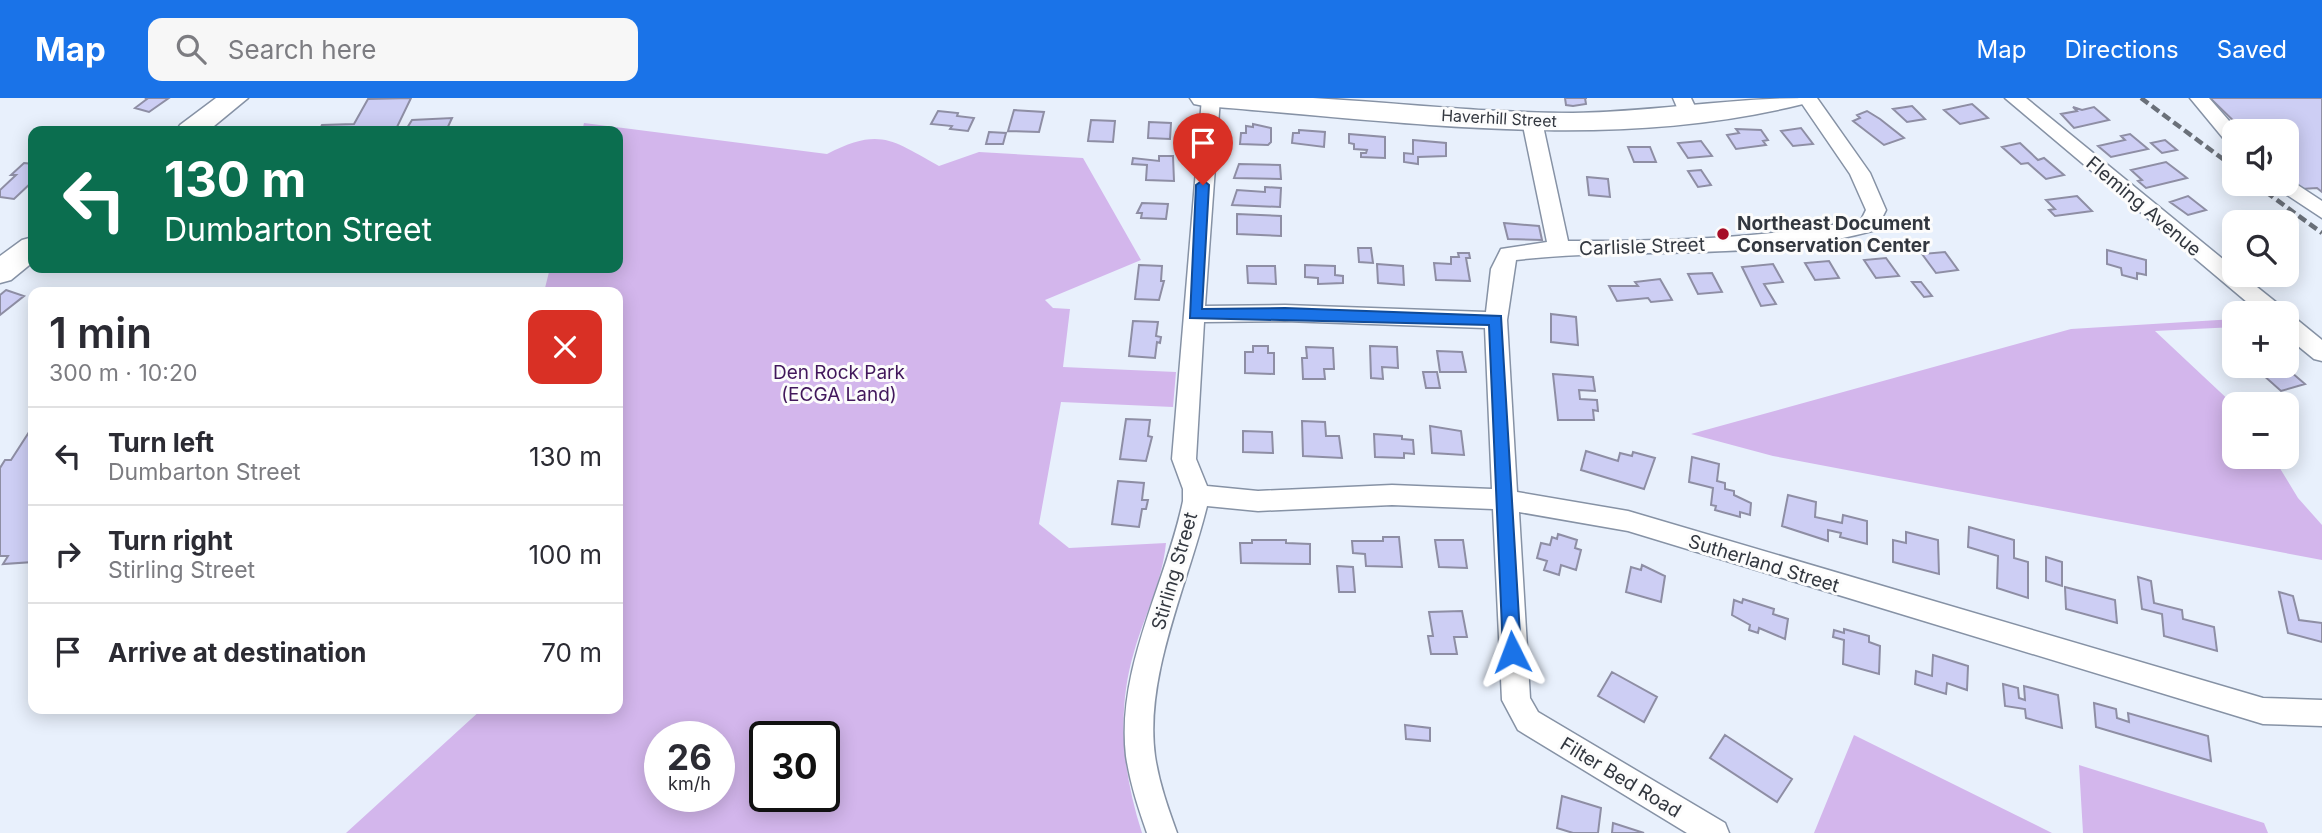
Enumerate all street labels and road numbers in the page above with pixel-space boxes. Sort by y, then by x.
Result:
street label: Haverhill Street [1441,105,1557,131]
street label: Fleming Avenue [2081,152,2206,261]
street label: Carlisle Street [1579,233,1705,260]
street label: Stirling Street [1147,510,1202,633]
street label: Sutherland Street [1686,530,1842,597]
street label: Filter Bed Road [1556,732,1685,822]

